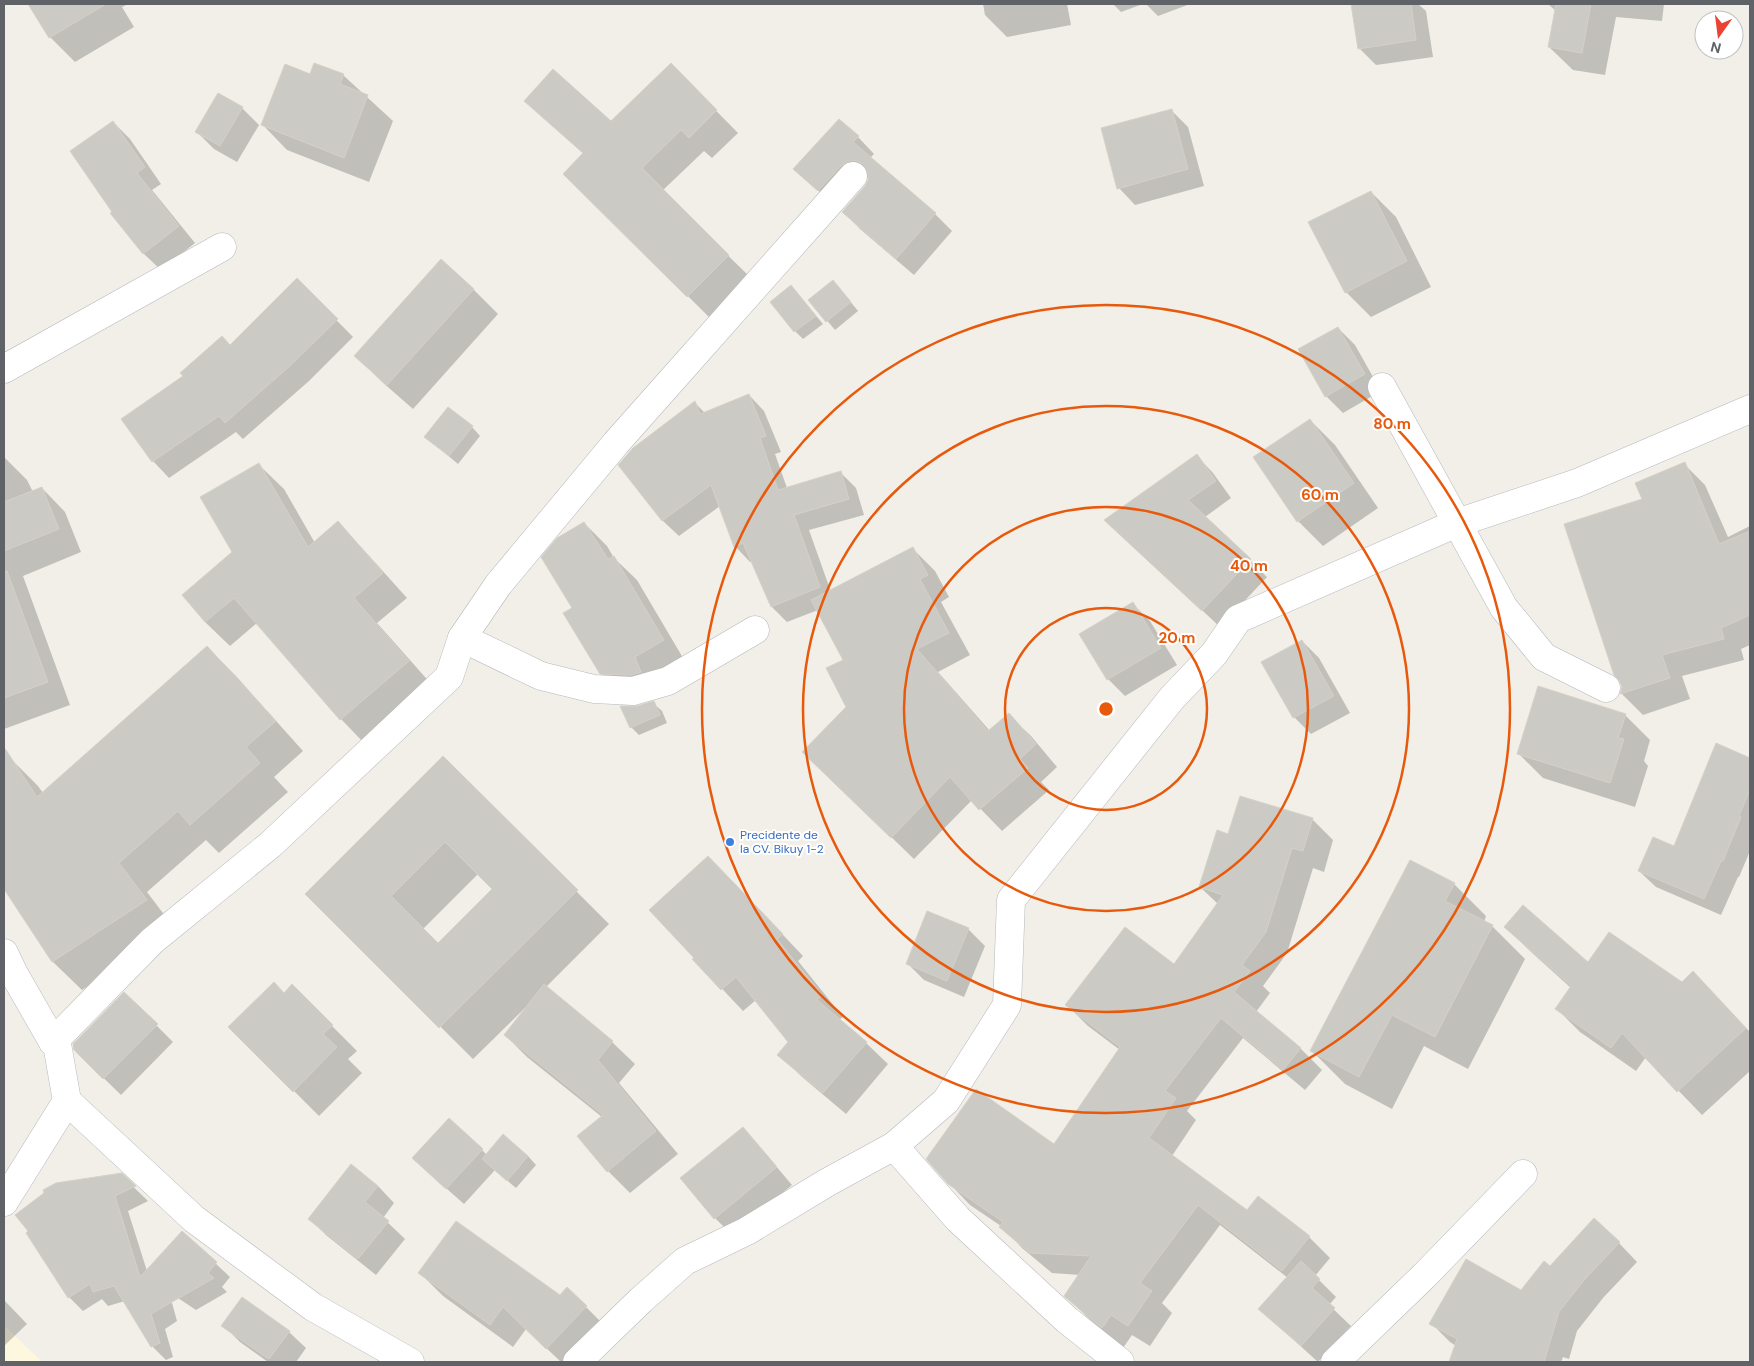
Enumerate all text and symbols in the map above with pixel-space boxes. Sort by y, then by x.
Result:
north arrow [1694,10,1744,60]
text: N [1709,38,1723,58]
text: 80 m [1373,414,1411,434]
text: 60 m [1301,485,1339,505]
text: 40 m [1230,556,1268,576]
text: 20 m [1159,628,1195,648]
centre of rings [1097,700,1115,718]
place label: Precidente de la CV. Bikuy 1-2 [740,827,824,857]
marker: Precidente de la CV. Bikuy 1-2 [724,836,736,848]

